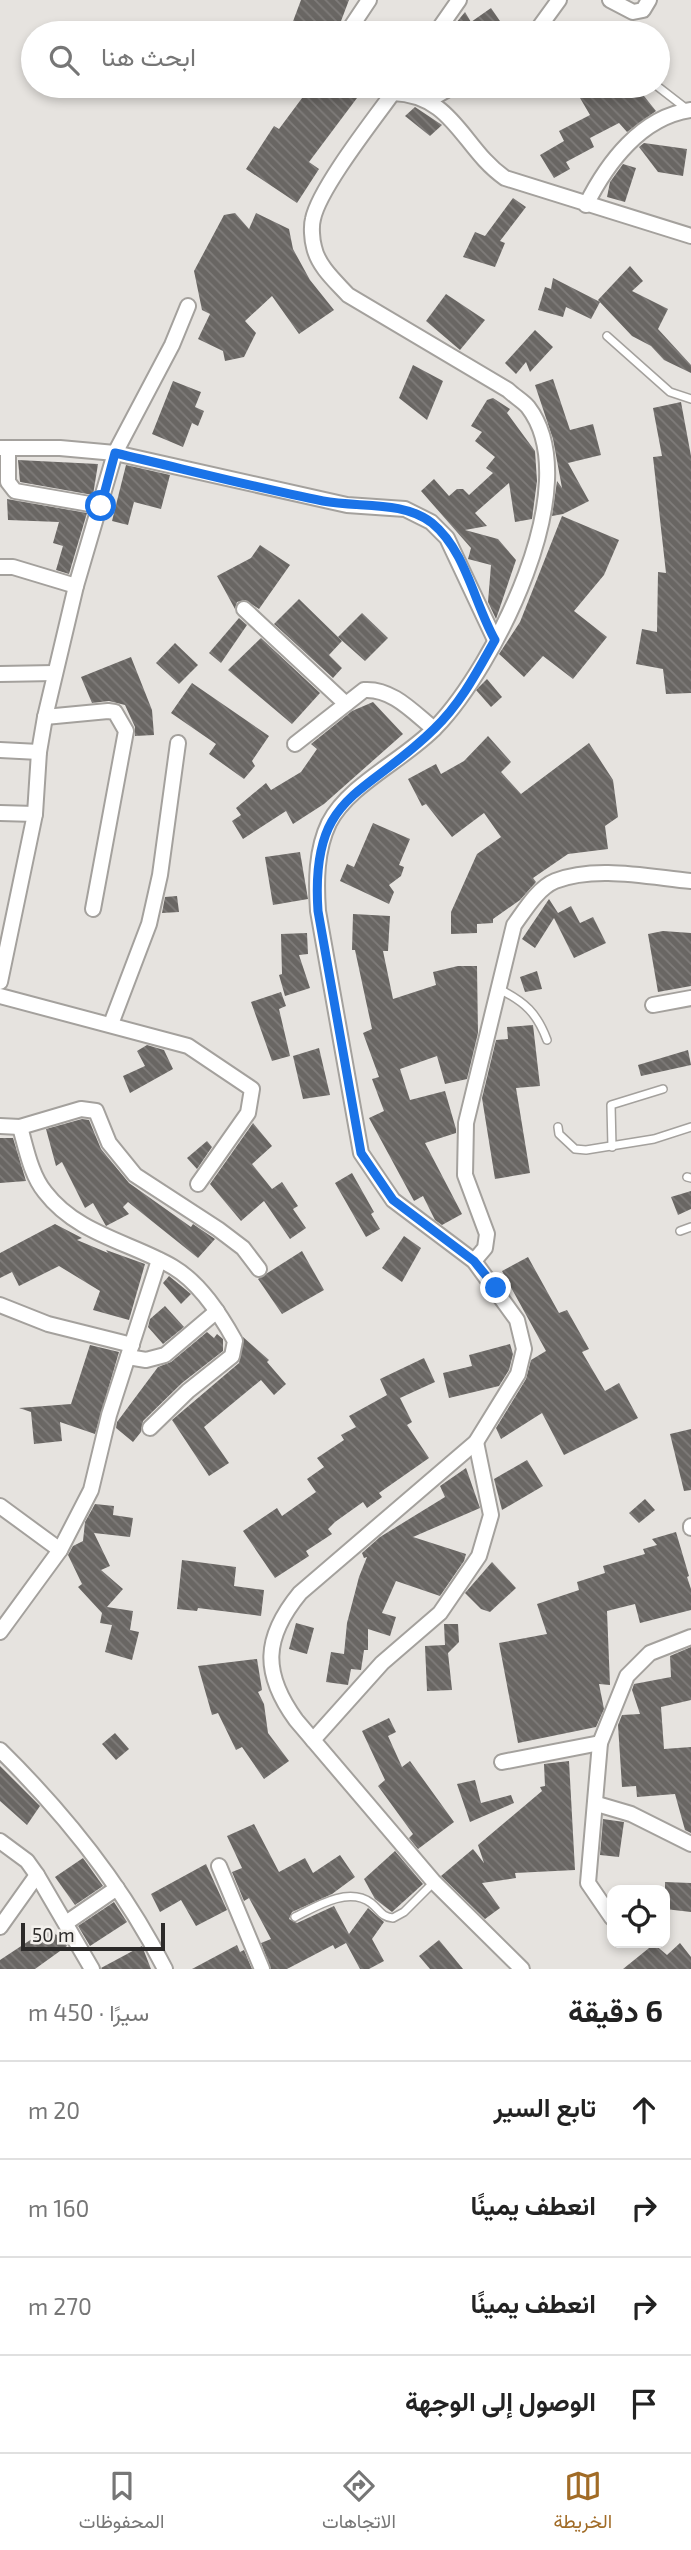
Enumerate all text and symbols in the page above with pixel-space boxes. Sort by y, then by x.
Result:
search box [21,21,670,98]
text: ابحث هنا [101,40,196,71]
icon: search [45,41,83,79]
route start [85,490,116,521]
route end [480,1272,511,1303]
map controls [607,1885,670,1948]
button: locate [607,1885,670,1948]
scale bar [21,1920,164,1952]
text: 50 m [32,1923,75,1946]
text: 6 دقيقة [568,1992,663,2028]
text: سيرًا · 450 m [28,1998,149,2026]
text: تابع السير [493,2091,596,2122]
icon: ahead [625,2091,663,2129]
text: 20 m [28,2096,80,2124]
text: انعطف يمينًا [471,2189,596,2220]
icon: right [625,2189,663,2227]
text: 160 m [28,2194,89,2222]
text: انعطف يمينًا [471,2287,596,2318]
icon: right [625,2287,663,2325]
text: 270 m [28,2292,92,2320]
text: الوصول إلى الوجهة [405,2385,596,2416]
icon: arrive [625,2385,663,2423]
tab: المحفوظات [79,2467,164,2538]
tab: الاتجاهات [322,2467,396,2538]
tab: الخريطة [553,2467,612,2538]

